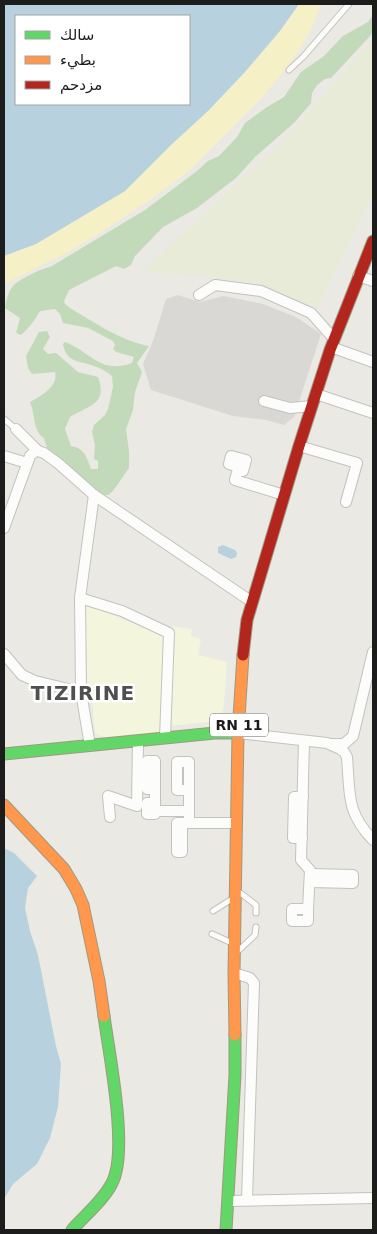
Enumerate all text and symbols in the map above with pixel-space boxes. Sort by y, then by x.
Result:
legend [15,15,190,105]
text: سالك [60,26,94,44]
text: بطيء [60,51,96,70]
text: مزدحم [60,76,102,94]
district label: TIZIRINE [31,681,135,705]
road number: RN 11 [210,714,268,736]

